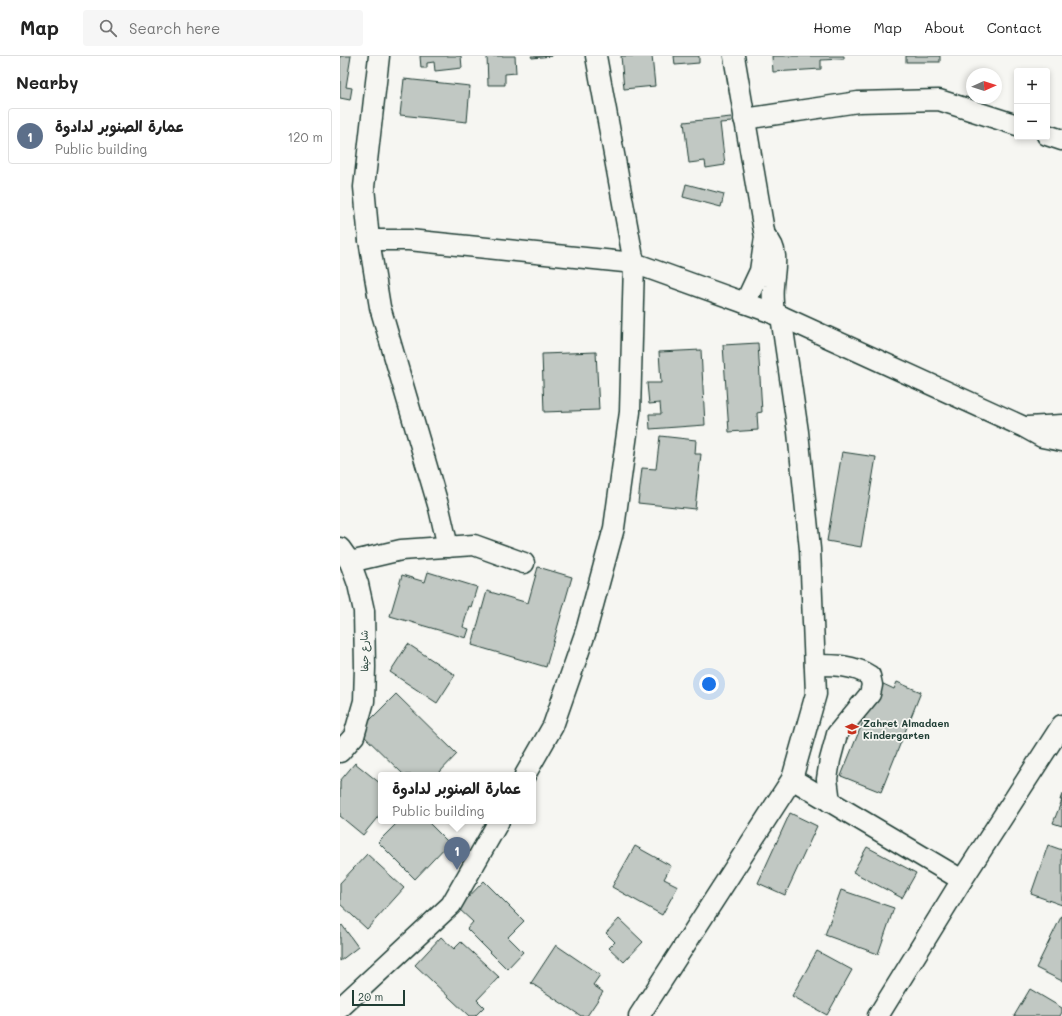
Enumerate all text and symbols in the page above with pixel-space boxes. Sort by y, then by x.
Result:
search box [83,10,363,46]
text: Map [20,15,59,40]
icon: search [97,17,119,39]
text: Search here [129,18,220,38]
text: Home [813,18,851,37]
text: Map [873,18,902,37]
text: About [924,18,965,37]
text: Contact [987,18,1042,37]
north arrow [966,68,1002,104]
map controls [1014,68,1050,140]
button: + [1014,68,1050,104]
text: Nearby [16,71,78,93]
button: − [1014,104,1050,140]
text: عمارة الصنوبر لدادوة [55,116,184,136]
text: 1 [27,128,33,145]
text: 120 m [287,128,323,145]
text: Public building [55,140,147,157]
street label: شارع حيفا [357,630,372,672]
your location [699,674,719,694]
place label: Zahret Almadaen Kindergarten [863,716,949,742]
school or university icon: Zahret Almadaen Kindergarten [844,721,860,737]
popup [378,772,536,824]
text: عمارة الصنوبر لدادوة [392,778,522,798]
text: Public building [392,802,484,819]
pin: 1 [444,837,470,870]
scale bar [352,988,405,1007]
text: 20 m [358,989,383,1004]

